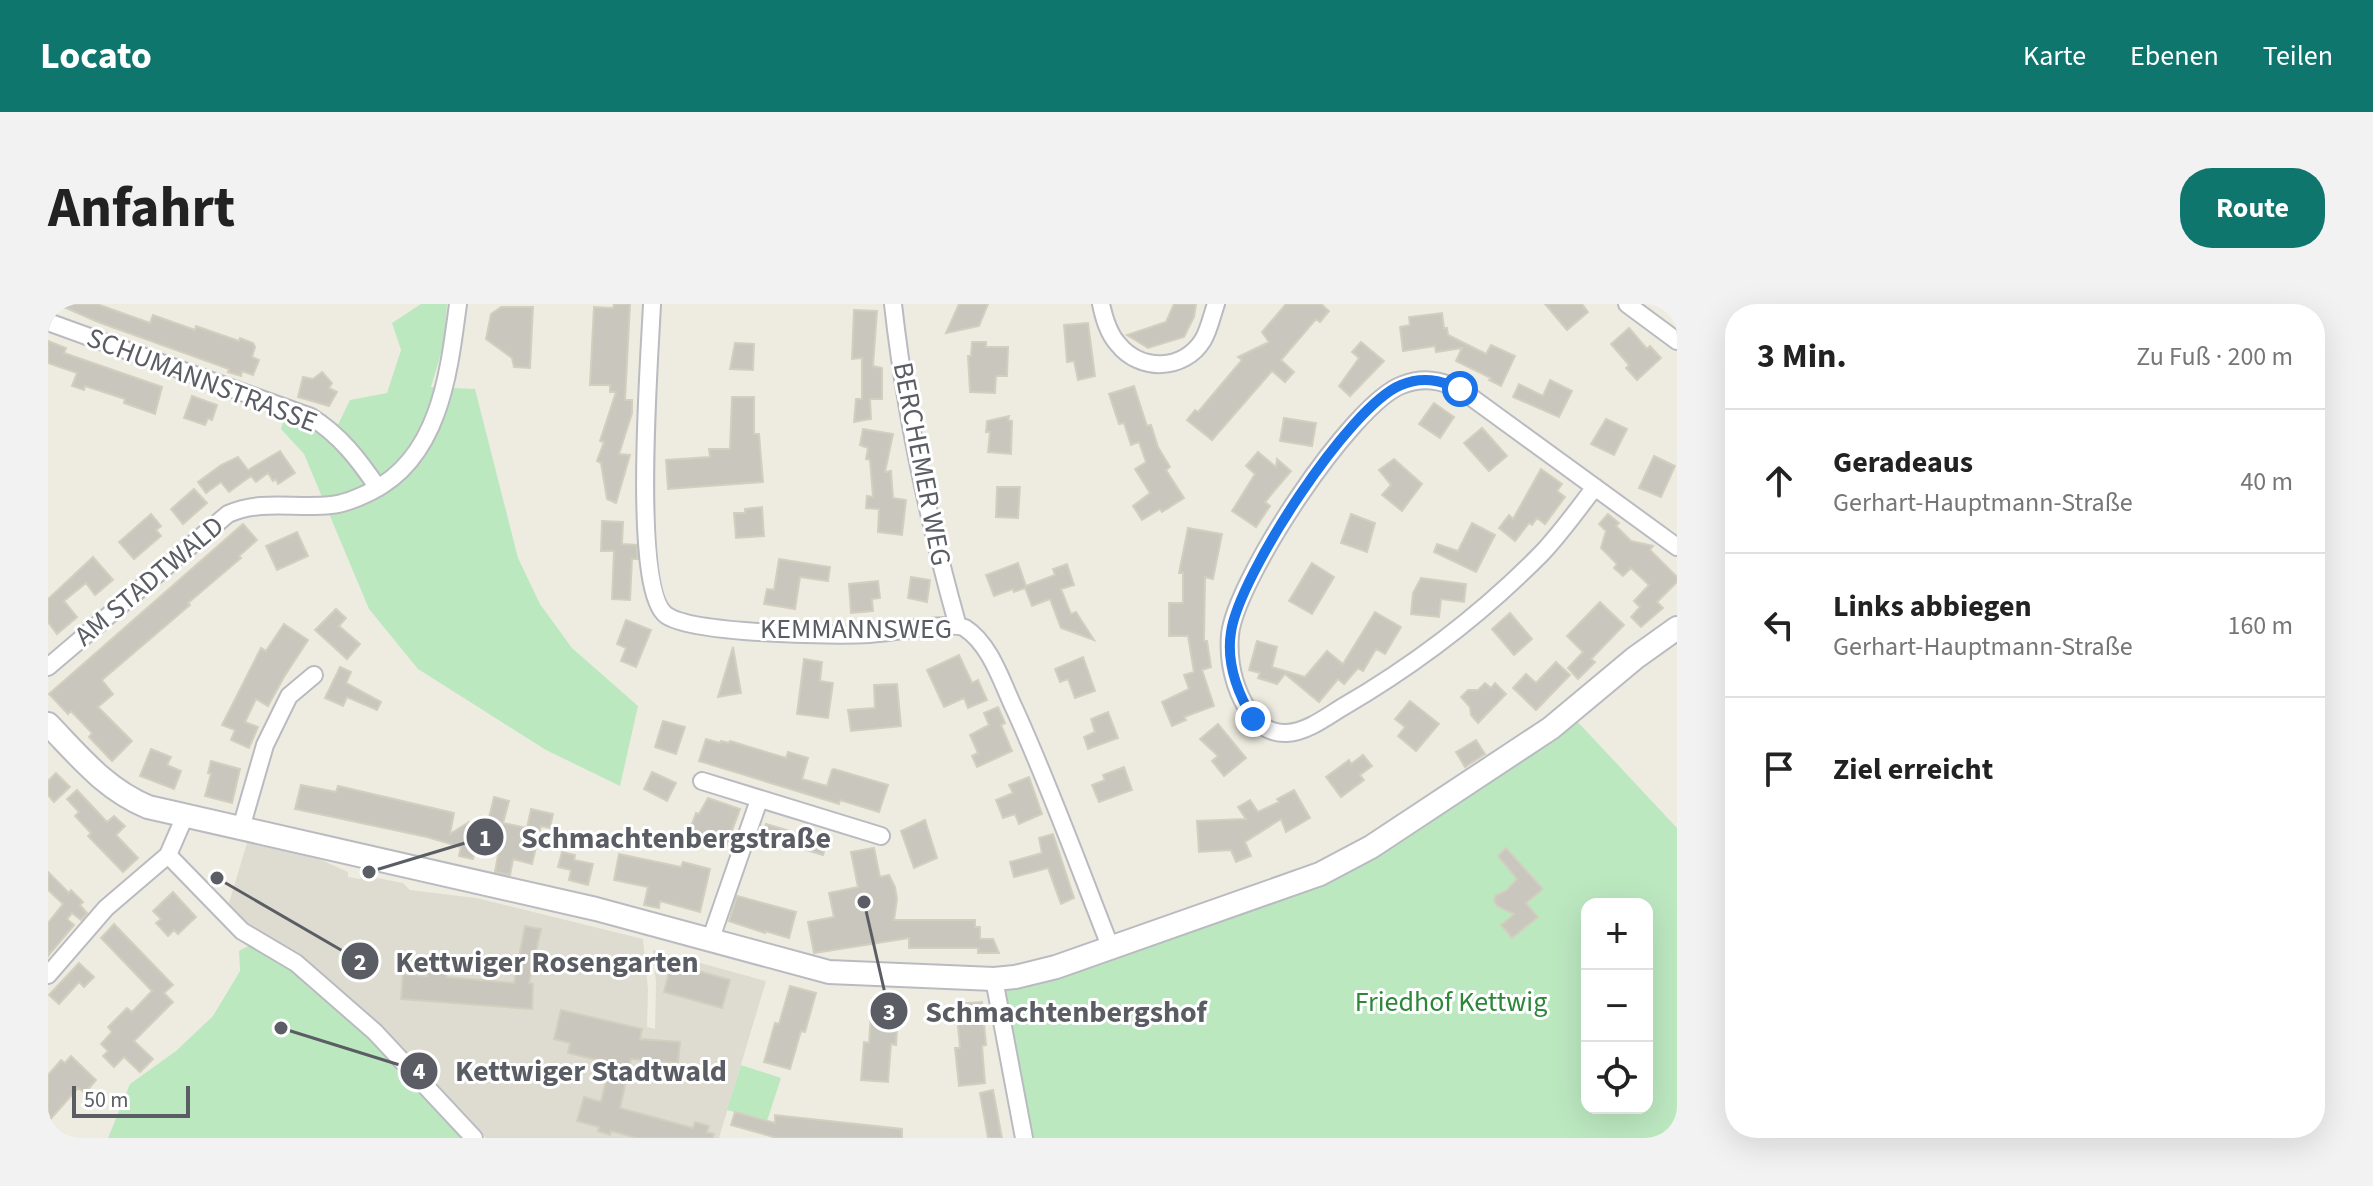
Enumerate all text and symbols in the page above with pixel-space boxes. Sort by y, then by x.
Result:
text: Locato [40,29,152,83]
text: Karte [2023,36,2086,76]
text: Ebenen [2130,36,2219,76]
text: Teilen [2263,36,2333,76]
button: Route [2180,168,2325,248]
text: Anfahrt [48,169,235,248]
street label: SCHUMANNSTRASSE [81,318,323,442]
text: 3 Min. [1757,332,1847,381]
text: Zu Fuß · 200 m [2136,338,2293,375]
street label: BERCHEMER WEG [883,359,961,569]
route start [1442,371,1478,407]
text: Geradeaus [1833,441,1973,484]
icon: ahead [1757,459,1801,503]
text: 40 m [2240,463,2293,500]
text: Gerhart-Hauptmann-Straße [1833,484,2133,521]
street label: AM STADTWALD [66,506,232,656]
text: Links abbiegen [1833,585,2032,628]
icon: left [1757,603,1801,647]
text: 160 m [2227,607,2293,644]
street label: KEMMANNSWEG [760,609,952,649]
text: Gerhart-Hauptmann-Straße [1833,628,2133,665]
route end [1235,701,1271,737]
icon: arrive [1757,747,1801,791]
text: Ziel erreicht [1833,748,1993,791]
callout: Schmachtenbergstraße [465,810,847,864]
text: Schmachtenbergstraße [521,817,831,860]
text: 1 [479,821,491,856]
map controls [1581,898,1653,1114]
button: + [1581,898,1653,970]
callout: Kettwiger Rosengarten [340,934,715,988]
text: Kettwiger Rosengarten [395,941,699,984]
text: 2 [354,945,366,980]
button: − [1581,970,1653,1042]
park label: Friedhof Kettwig [1355,982,1547,1022]
callout: Schmachtenbergshof [869,984,1223,1038]
text: Schmachtenbergshof [925,991,1209,1034]
text: 3 [883,995,895,1030]
button: locate [1581,1042,1653,1114]
callout: Kettwiger Stadtwald [399,1044,743,1098]
text: Kettwiger Stadtwald [455,1050,727,1093]
text: 4 [413,1054,426,1089]
scale bar [72,1082,190,1118]
text: 50 m [84,1084,129,1116]

